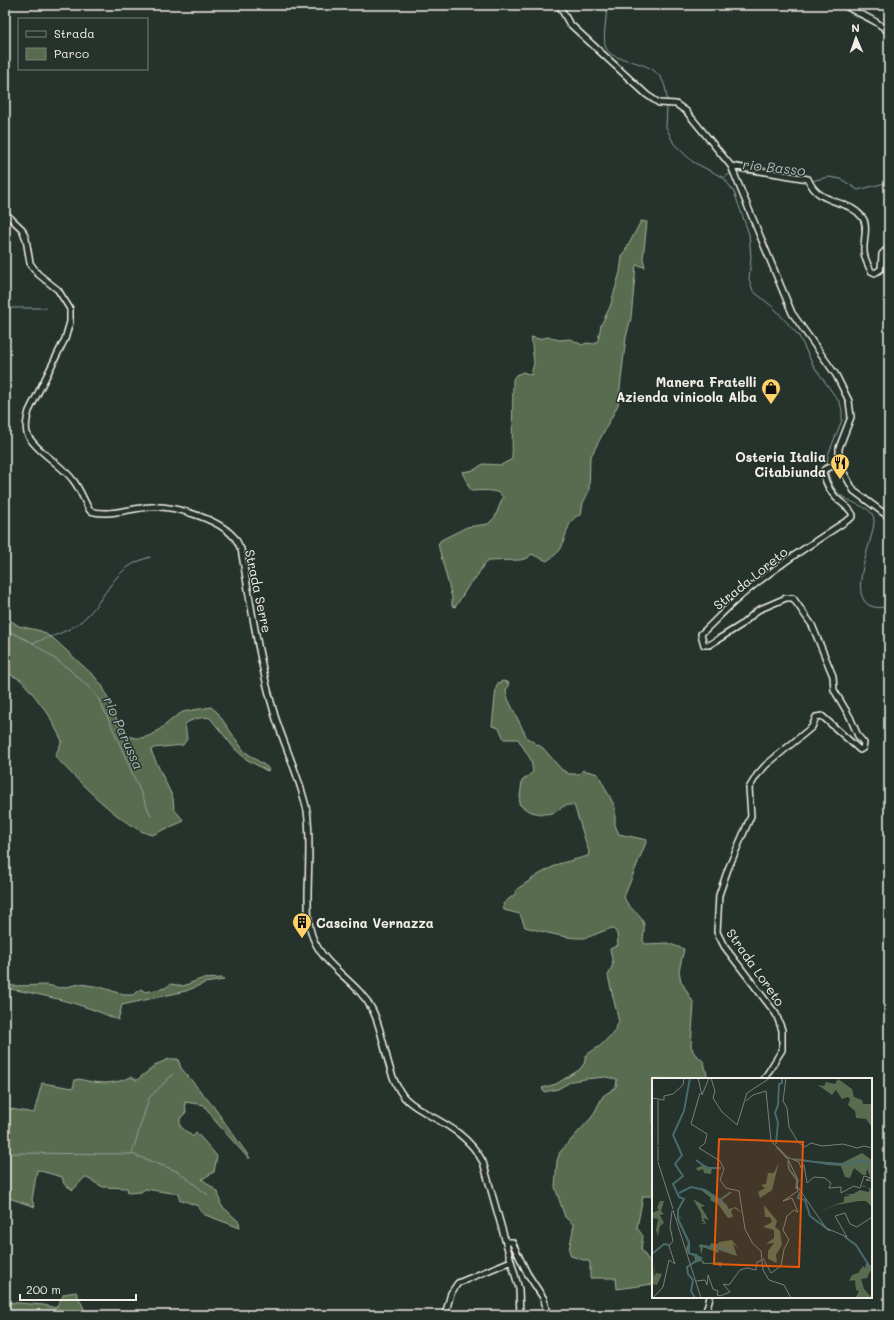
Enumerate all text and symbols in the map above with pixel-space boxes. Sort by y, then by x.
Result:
legend [18,18,148,70]
north arrow [836,18,876,58]
text: N [851,20,860,35]
text: Strada [54,25,95,41]
text: Parco [54,45,89,61]
water label: rio Basso [741,154,807,180]
place label: Manera Fratelli Azienda vinicola Alba [616,373,757,405]
shop icon: Manera Fratelli Azienda vinicola Alba [760,377,782,405]
place label: Osteria Italia Citabiunda [735,448,826,480]
restaurant icon: Osteria Italia Citabiunda [829,452,851,480]
street label: Strada Loreto [709,543,791,613]
street label: Strada Serre [242,548,276,634]
water label: rio Parussa [99,693,149,773]
building icon: Cascina Vernazza [291,911,313,939]
place label: Cascina Vernazza [316,914,434,931]
street label: Strada Loreto [723,925,789,1009]
inset map [652,1078,872,1298]
scale bar [20,1276,136,1302]
text: 200 m [26,1281,61,1297]

